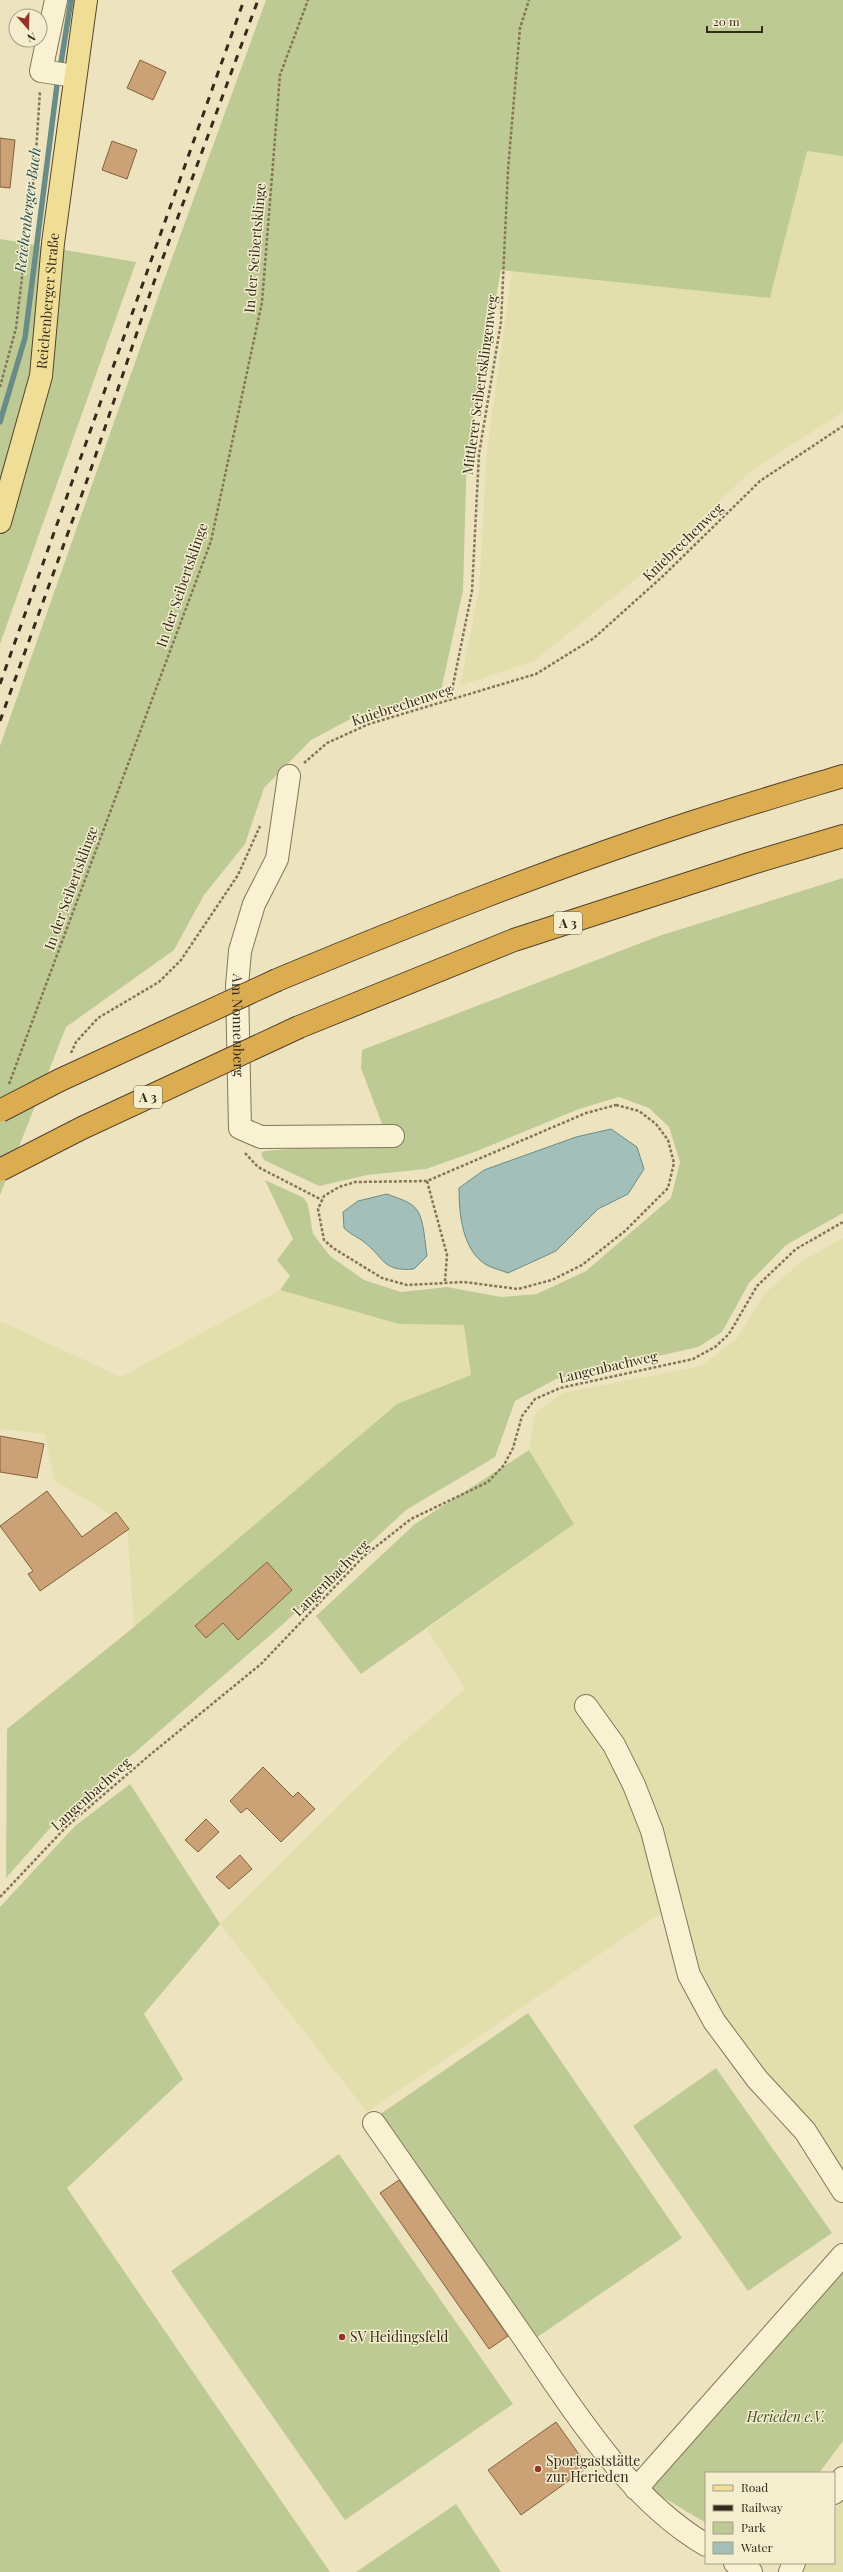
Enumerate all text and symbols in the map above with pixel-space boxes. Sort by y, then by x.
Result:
north arrow [8,8,48,48]
scale bar [707,8,762,34]
text: 20 m [713,13,740,29]
text: N [25,29,38,46]
water label: Reichenberger Bach [9,146,45,275]
street label: In der Seibertsklinge [239,182,270,314]
street label: Reichenberger Straße [32,232,63,370]
street label: Mittlerer Seibertsklingenweg [457,293,502,476]
street label: Kniebrechenweg [638,498,727,585]
street label: In der Seibertsklinge [151,520,212,650]
street label: Kniebrechenweg [349,679,455,730]
street label: In der Seibertsklinge [39,823,102,952]
road number: A 3 [554,912,582,934]
street label: Am Nonnenberg [228,972,249,1078]
road number: A 3 [134,1086,162,1108]
street label: Langenbachweg [557,1346,660,1387]
street label: Langenbachweg [288,1535,374,1620]
street label: Langenbachweg [47,1752,135,1834]
place label: SV Heidingsfeld [350,2327,448,2346]
marker: SV Heidingsfeld [337,2332,347,2342]
park label: Herieden e.V. [746,2407,825,2426]
place label: Sportgaststätte zur Herieden [546,2451,640,2486]
marker: Sportgaststätte zur Herieden [533,2464,543,2474]
legend [705,2472,835,2564]
text: Road [741,2479,768,2495]
text: Railway [741,2499,783,2515]
text: Park [741,2519,766,2535]
text: Water [740,2539,774,2555]

